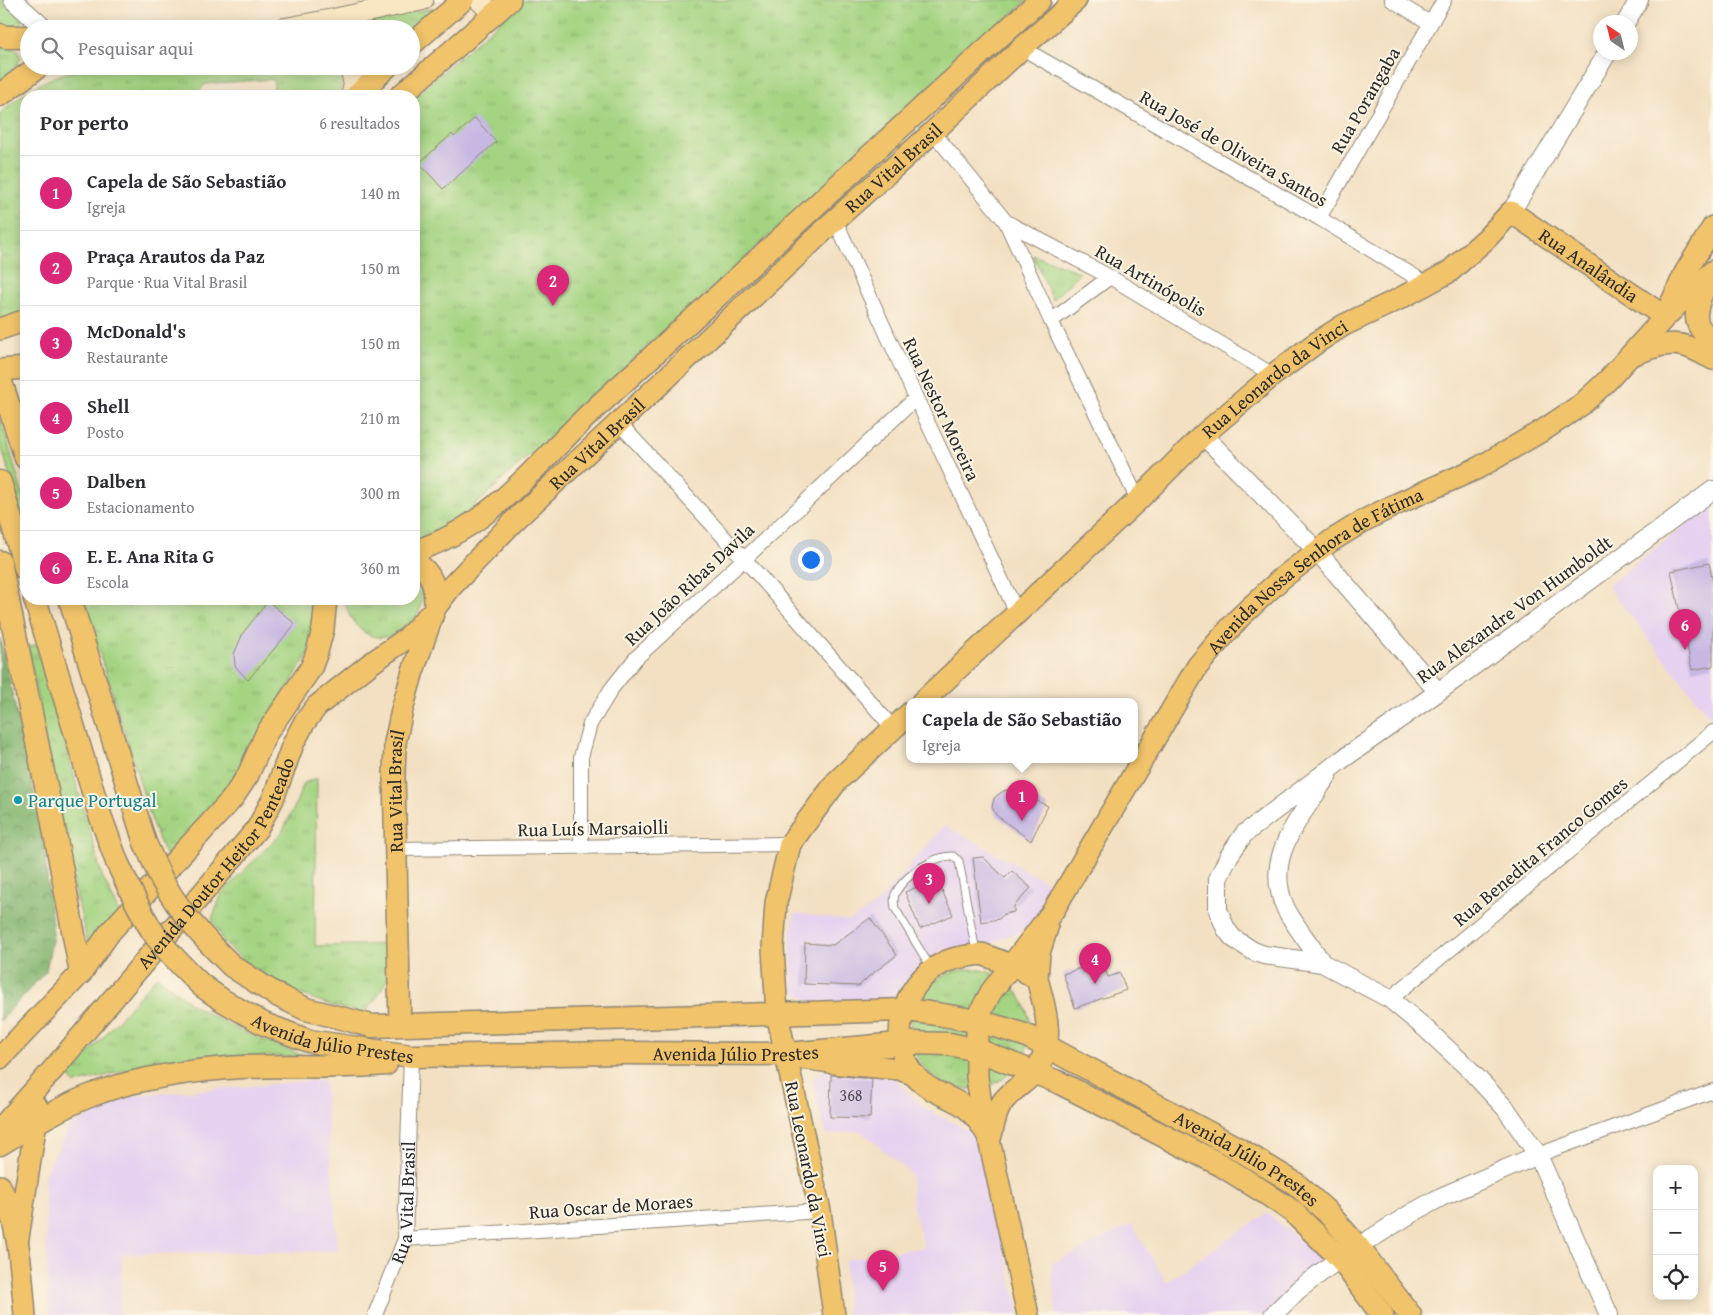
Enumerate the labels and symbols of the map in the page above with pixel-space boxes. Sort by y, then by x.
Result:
north arrow [1593,15,1638,60]
street label: Rua Porangaba [1323,42,1407,158]
street label: Rua José de Oliveira Santos [1135,83,1333,213]
street label: Rua Vital Brasil [838,116,948,219]
street label: Rua Analândia [1533,221,1644,309]
street label: Rua Artinópolis [1090,237,1212,323]
pin: 2 [537,265,569,306]
street label: Rua Leonardo da Vinci [1195,312,1353,444]
street label: Rua Nestor Moreira [896,333,988,485]
street label: Rua Vital Brasil [542,391,651,496]
street label: Avenida Nossa Senhora de Fátima [1200,480,1427,660]
street label: Rua João Ribas Davila [618,516,760,652]
street label: Rua Alexandre Von Humboldt [1410,528,1618,690]
your location [798,547,824,573]
pin: 6 [1669,609,1701,650]
street label: Rua Vital Brasil [380,727,411,853]
street label: Avenida Doutor Heitor Penteado [130,753,301,975]
street label: Rua Benedita Franco Gomes [1446,769,1634,933]
pin: 1 [1006,780,1038,821]
place label: Parque Portugal [28,786,157,814]
marker: Parque Portugal [12,794,24,806]
street label: Rua Luís Marsaiolli [517,813,669,843]
pin: 3 [913,863,945,904]
pin: 4 [1079,943,1111,984]
street label: Avenida Júlio Prestes [246,1006,416,1070]
street label: Avenida Júlio Prestes [652,1037,820,1068]
street label: Rua Leonardo da Vinci [778,1078,840,1260]
house number: 368 [839,1083,863,1107]
street label: Avenida Júlio Prestes [1169,1103,1326,1213]
street label: Rua Vital Brasil [383,1141,422,1268]
street label: Rua Oscar de Moraes [528,1186,694,1226]
pin: 5 [867,1250,899,1291]

